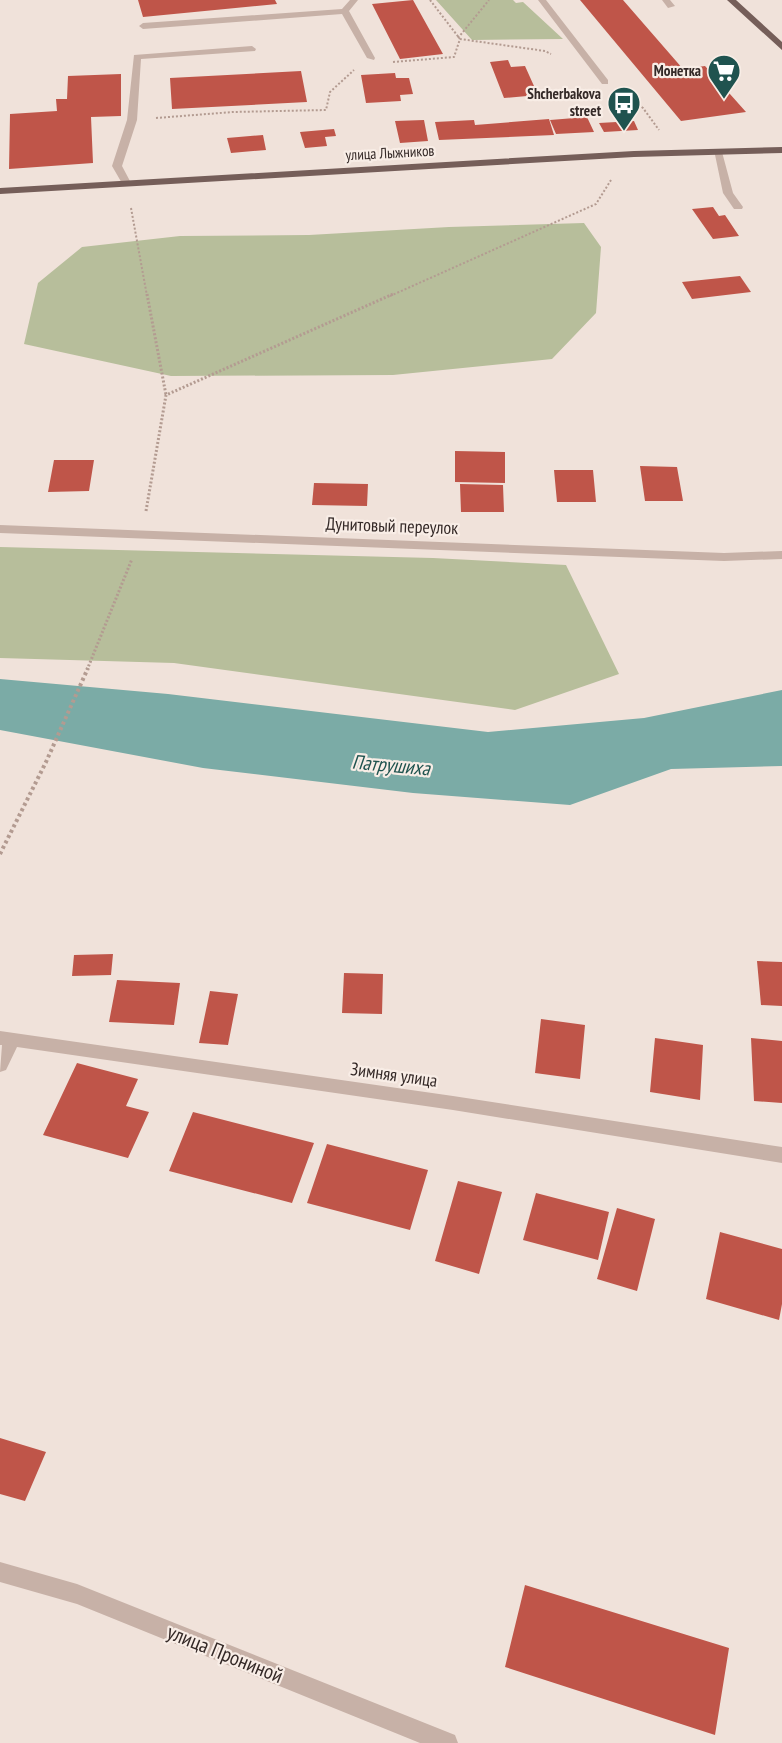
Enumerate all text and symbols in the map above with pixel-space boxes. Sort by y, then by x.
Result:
supermarket icon: Монетка [706,53,742,100]
place label: Монетка [654,61,701,80]
place label: Shcherbakova street [527,84,602,120]
bus stop icon: Shcherbakova street [606,85,642,132]
street label: улица Лыжников [345,141,435,164]
street label: Дунитовый переулок [325,512,459,539]
water label: Патрушиха [351,749,432,781]
street label: Зимняя улица [349,1057,439,1092]
street label: улица Прониной [163,1618,287,1689]

